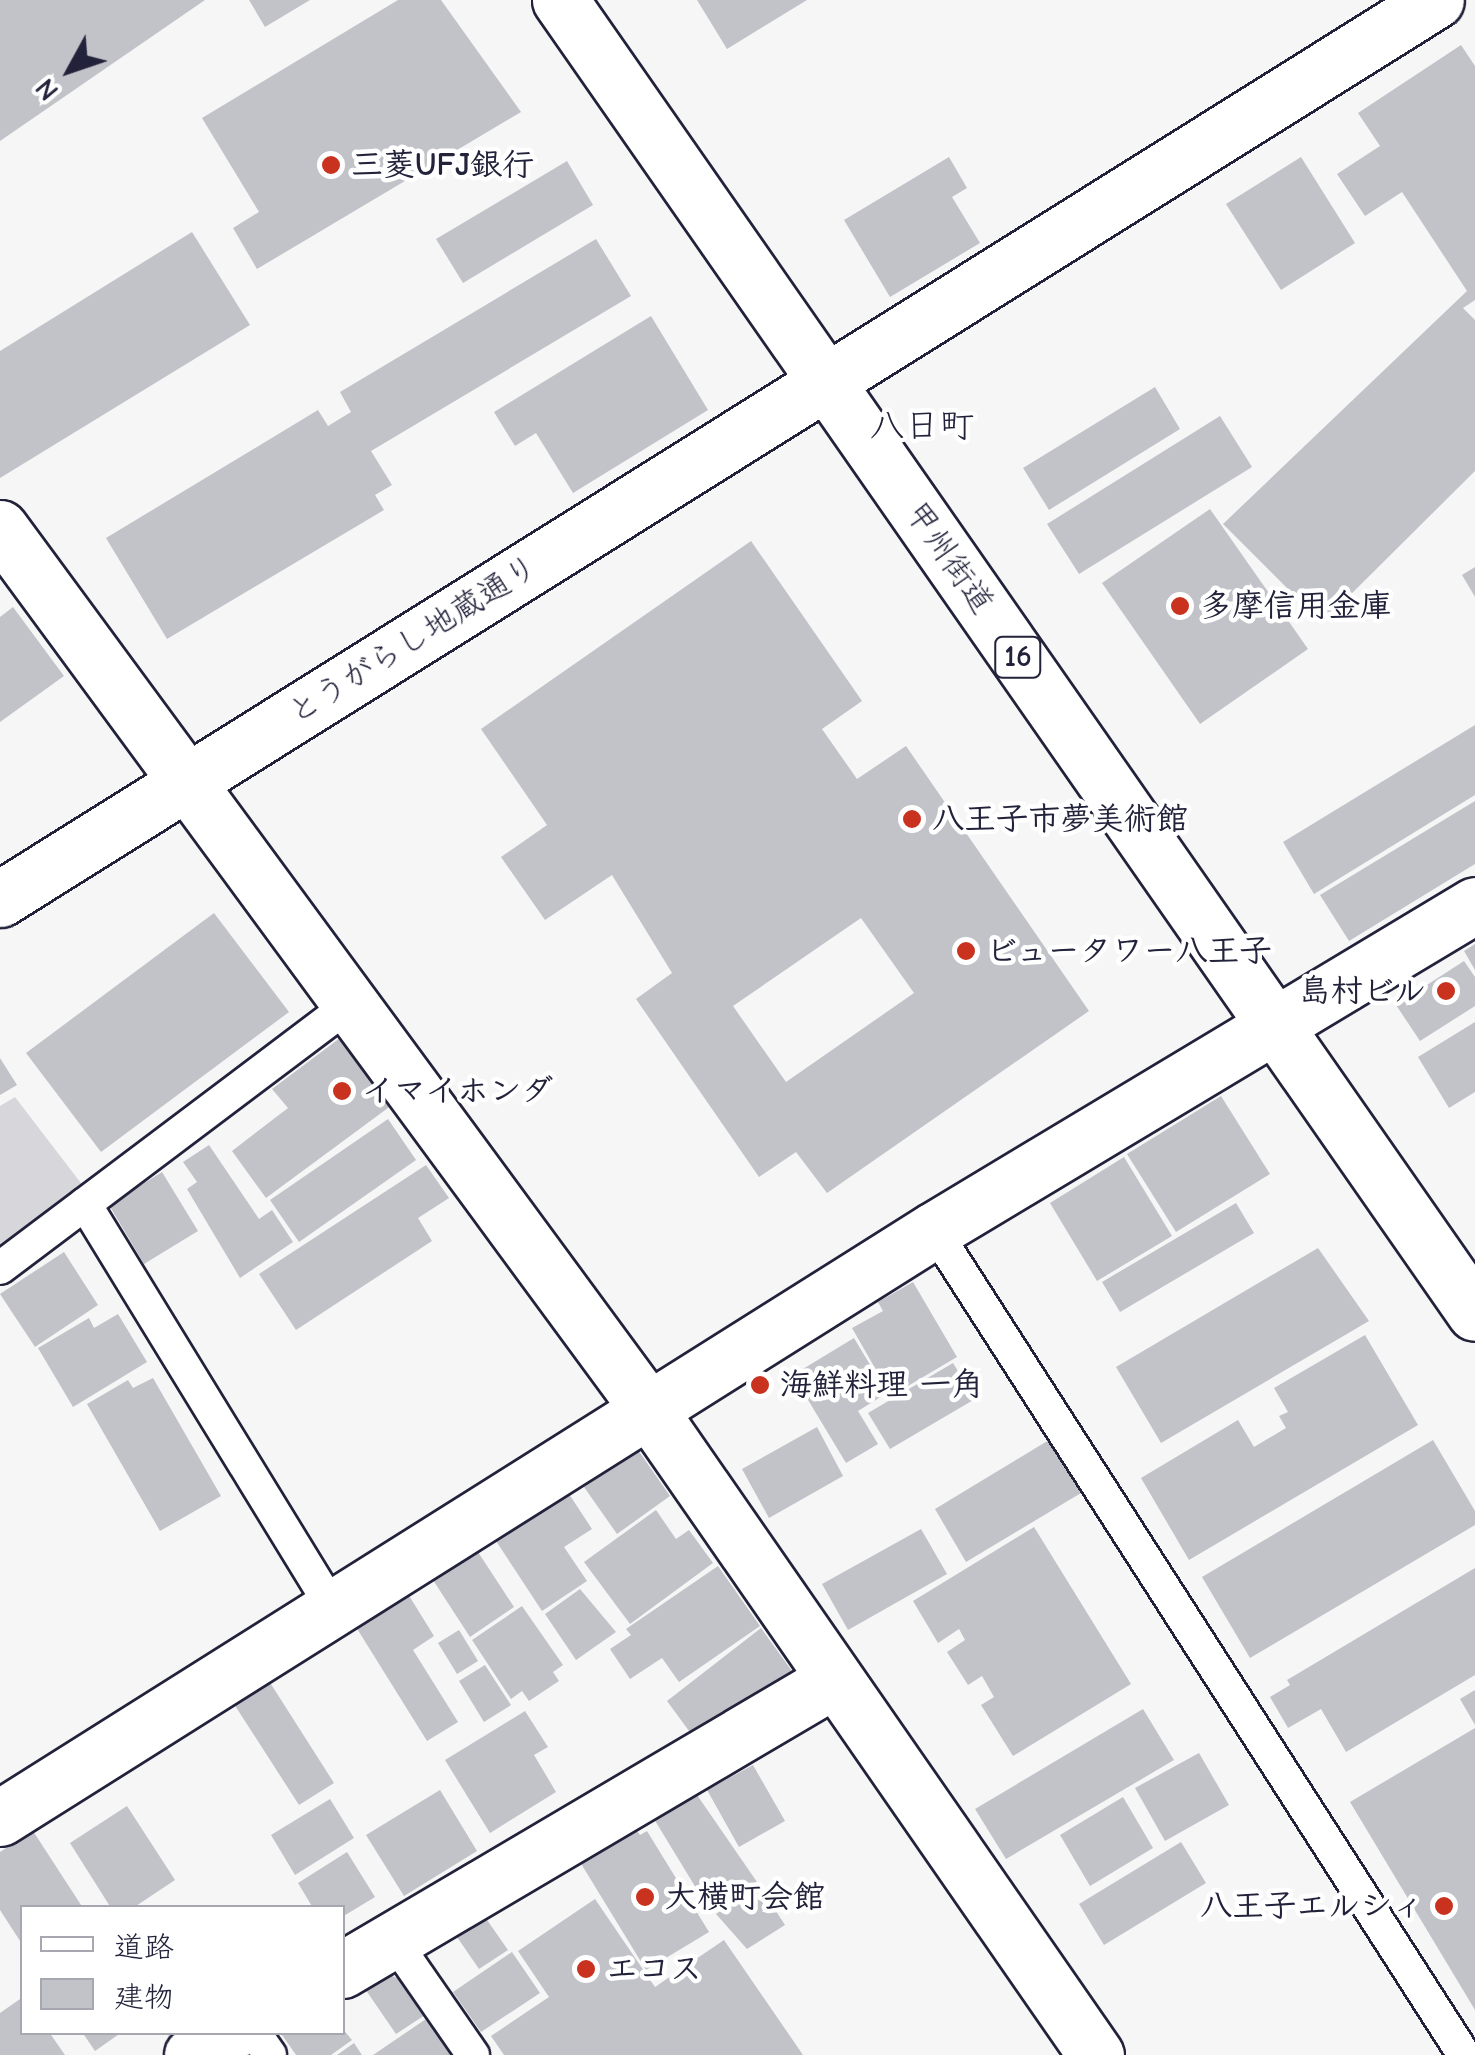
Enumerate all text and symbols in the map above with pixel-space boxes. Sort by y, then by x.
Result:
north arrow [20,20,120,120]
text: N [29,72,65,107]
place label: 三菱UFJ銀行 [351,146,534,184]
marker: 三菱UFJ銀行 [320,154,342,176]
district label: 八日町 [870,405,974,447]
street label: 甲州街道 [897,495,1001,621]
street label: とうがらし地蔵通り [281,547,545,733]
place label: 多摩信用金庫 [1200,587,1392,625]
marker: 多摩信用金庫 [1169,595,1191,617]
road number: 16 [993,632,1043,682]
place label: 八王子市夢美術館 [932,800,1188,838]
marker: 八王子市夢美術館 [901,808,923,830]
place label: ビュータワー八王子 [986,932,1273,970]
marker: ビュータワー八王子 [955,940,977,962]
place label: 島村ビル [1298,972,1426,1010]
marker: 島村ビル [1435,980,1457,1002]
place label: イマイホンダ [362,1072,554,1110]
marker: イマイホンダ [331,1080,353,1102]
place label: 海鮮料理 一角 [780,1366,983,1404]
marker: 海鮮料理 一角 [749,1374,771,1396]
place label: 大横町会館 [665,1878,825,1916]
marker: 大横町会館 [634,1886,656,1908]
place label: 八王子エルシィ [1200,1887,1424,1925]
marker: 八王子エルシィ [1433,1895,1455,1917]
legend [20,1905,345,2035]
text: 道路 [114,1930,174,1965]
place label: エコス [606,1950,702,1988]
marker: エコス [575,1958,597,1980]
text: 建物 [114,1980,174,2015]

